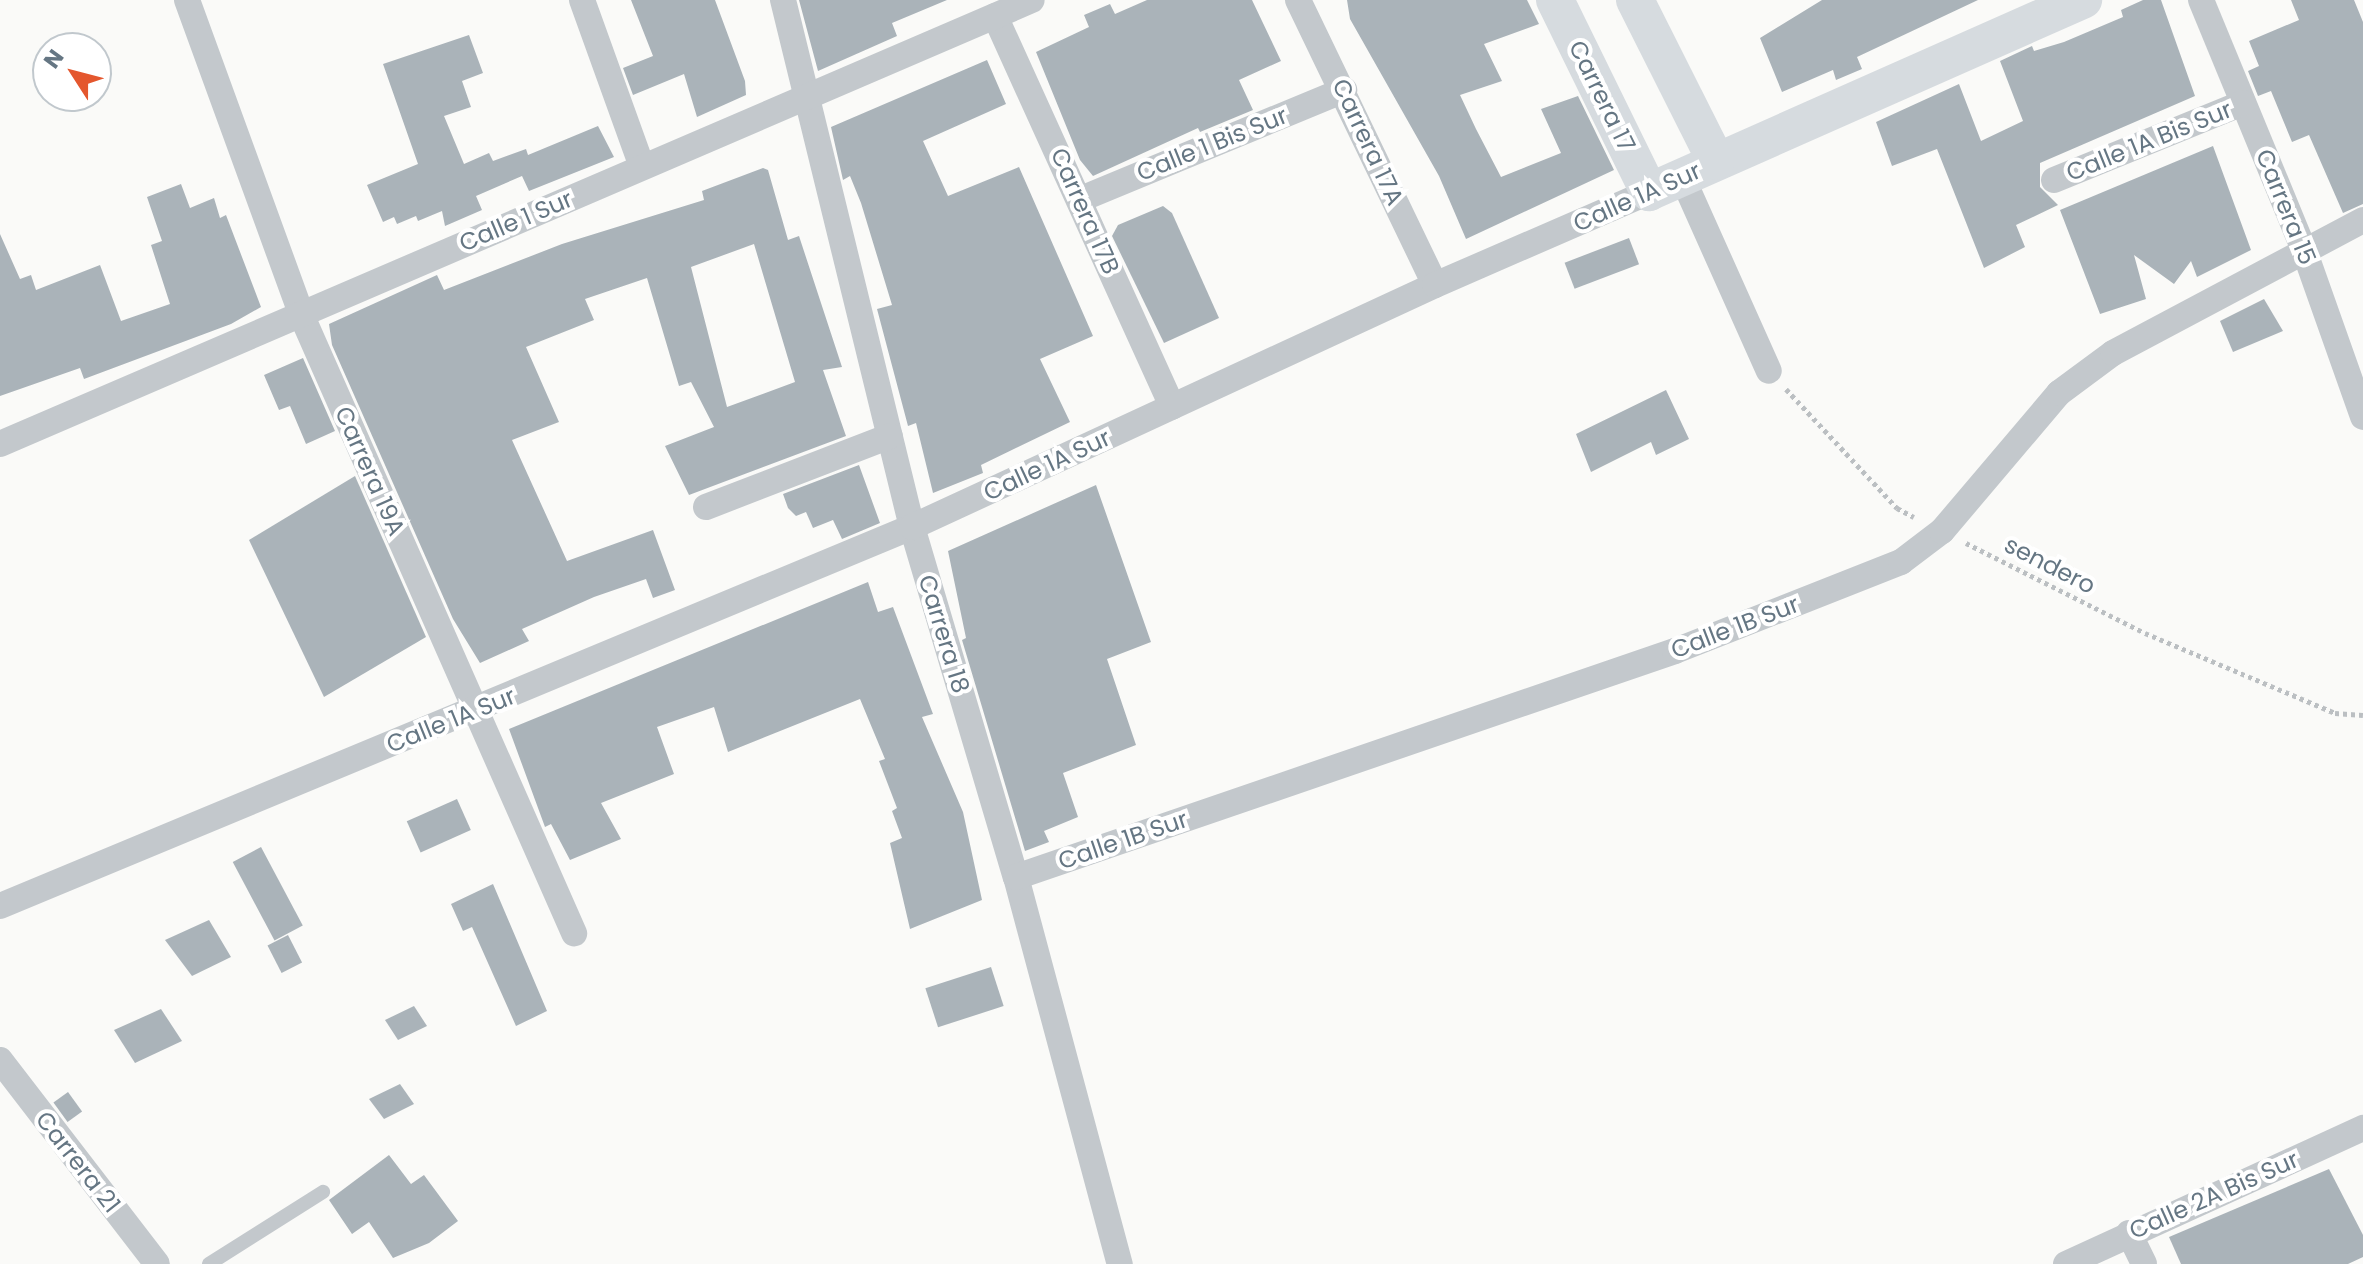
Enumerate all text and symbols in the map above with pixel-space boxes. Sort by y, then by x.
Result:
north arrow [32,32,112,112]
street label: Carrera 17 [1563,36,1641,156]
text: N [36,43,71,75]
street label: Carrera 17A [1326,74,1410,210]
street label: Calle 1A Bis Sur [2062,95,2236,187]
street label: Calle 1 Bis Sur [1132,101,1292,187]
street label: Carrera 17B [1044,144,1126,278]
street label: Carrera 15 [2250,145,2322,269]
street label: Calle 1A Sur [1569,156,1705,238]
street label: Calle 1 Sur [455,184,577,258]
street label: Carrera 19A [329,402,411,540]
street label: Calle 1A Sur [979,423,1115,507]
street label: sendero [2000,530,2100,600]
street label: Carrera 18 [912,571,976,697]
street label: Calle 1B Sur [1667,589,1803,665]
street label: Calle 1A Sur [382,681,520,759]
street label: Calle 1B Sur [1054,804,1192,876]
street label: Carrera 21 [30,1106,126,1218]
street label: Calle 2A Bis Sur [2125,1145,2303,1245]

